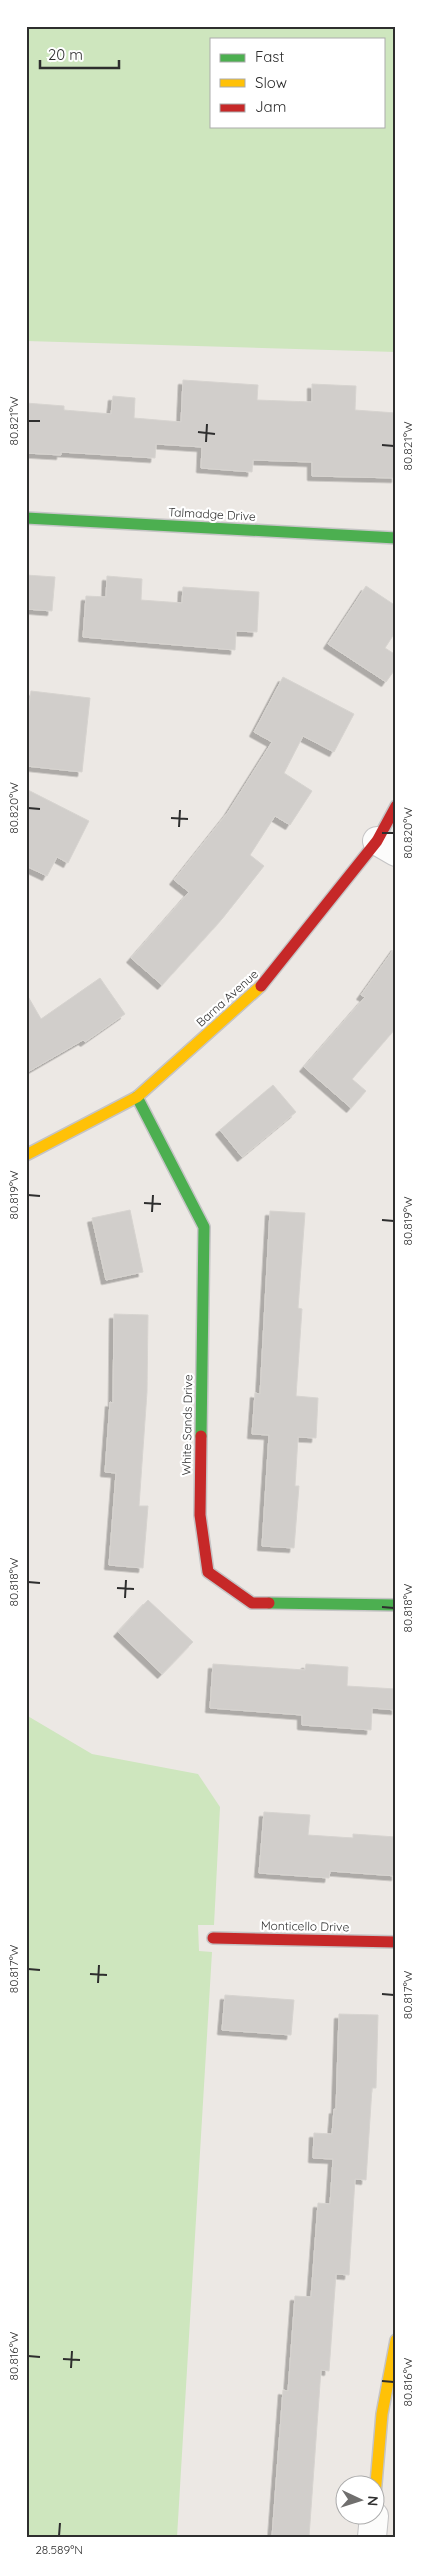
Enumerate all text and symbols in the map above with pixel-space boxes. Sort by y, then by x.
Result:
scale bar [40,38,119,70]
legend [210,38,384,128]
text: 20 m [48,45,83,64]
text: Fast [255,47,284,66]
text: Slow [255,73,287,92]
text: Jam [255,97,286,116]
text: 80.821°W [6,396,21,445]
text: 80.821°W [400,421,415,470]
street label: Talmadge Drive [168,504,256,524]
text: 80.820°W [6,782,21,834]
text: 80.820°W [400,807,415,859]
street label: Barna Avenue [193,966,261,1030]
text: 80.819°W [6,1170,21,1219]
text: 80.819°W [400,1196,415,1245]
street label: White Sands Drive [179,1374,195,1476]
text: 80.818°W [6,1557,21,1606]
text: 80.818°W [400,1583,415,1632]
street label: Monticello Drive [261,1918,350,1934]
text: 80.817°W [6,1944,21,1993]
text: 80.817°W [400,1970,415,2019]
text: 80.816°W [6,2331,21,2380]
text: 80.816°W [400,2357,415,2406]
north arrow [334,2476,384,2526]
text: N [364,2495,382,2507]
text: 28.589°N [35,2542,83,2557]

